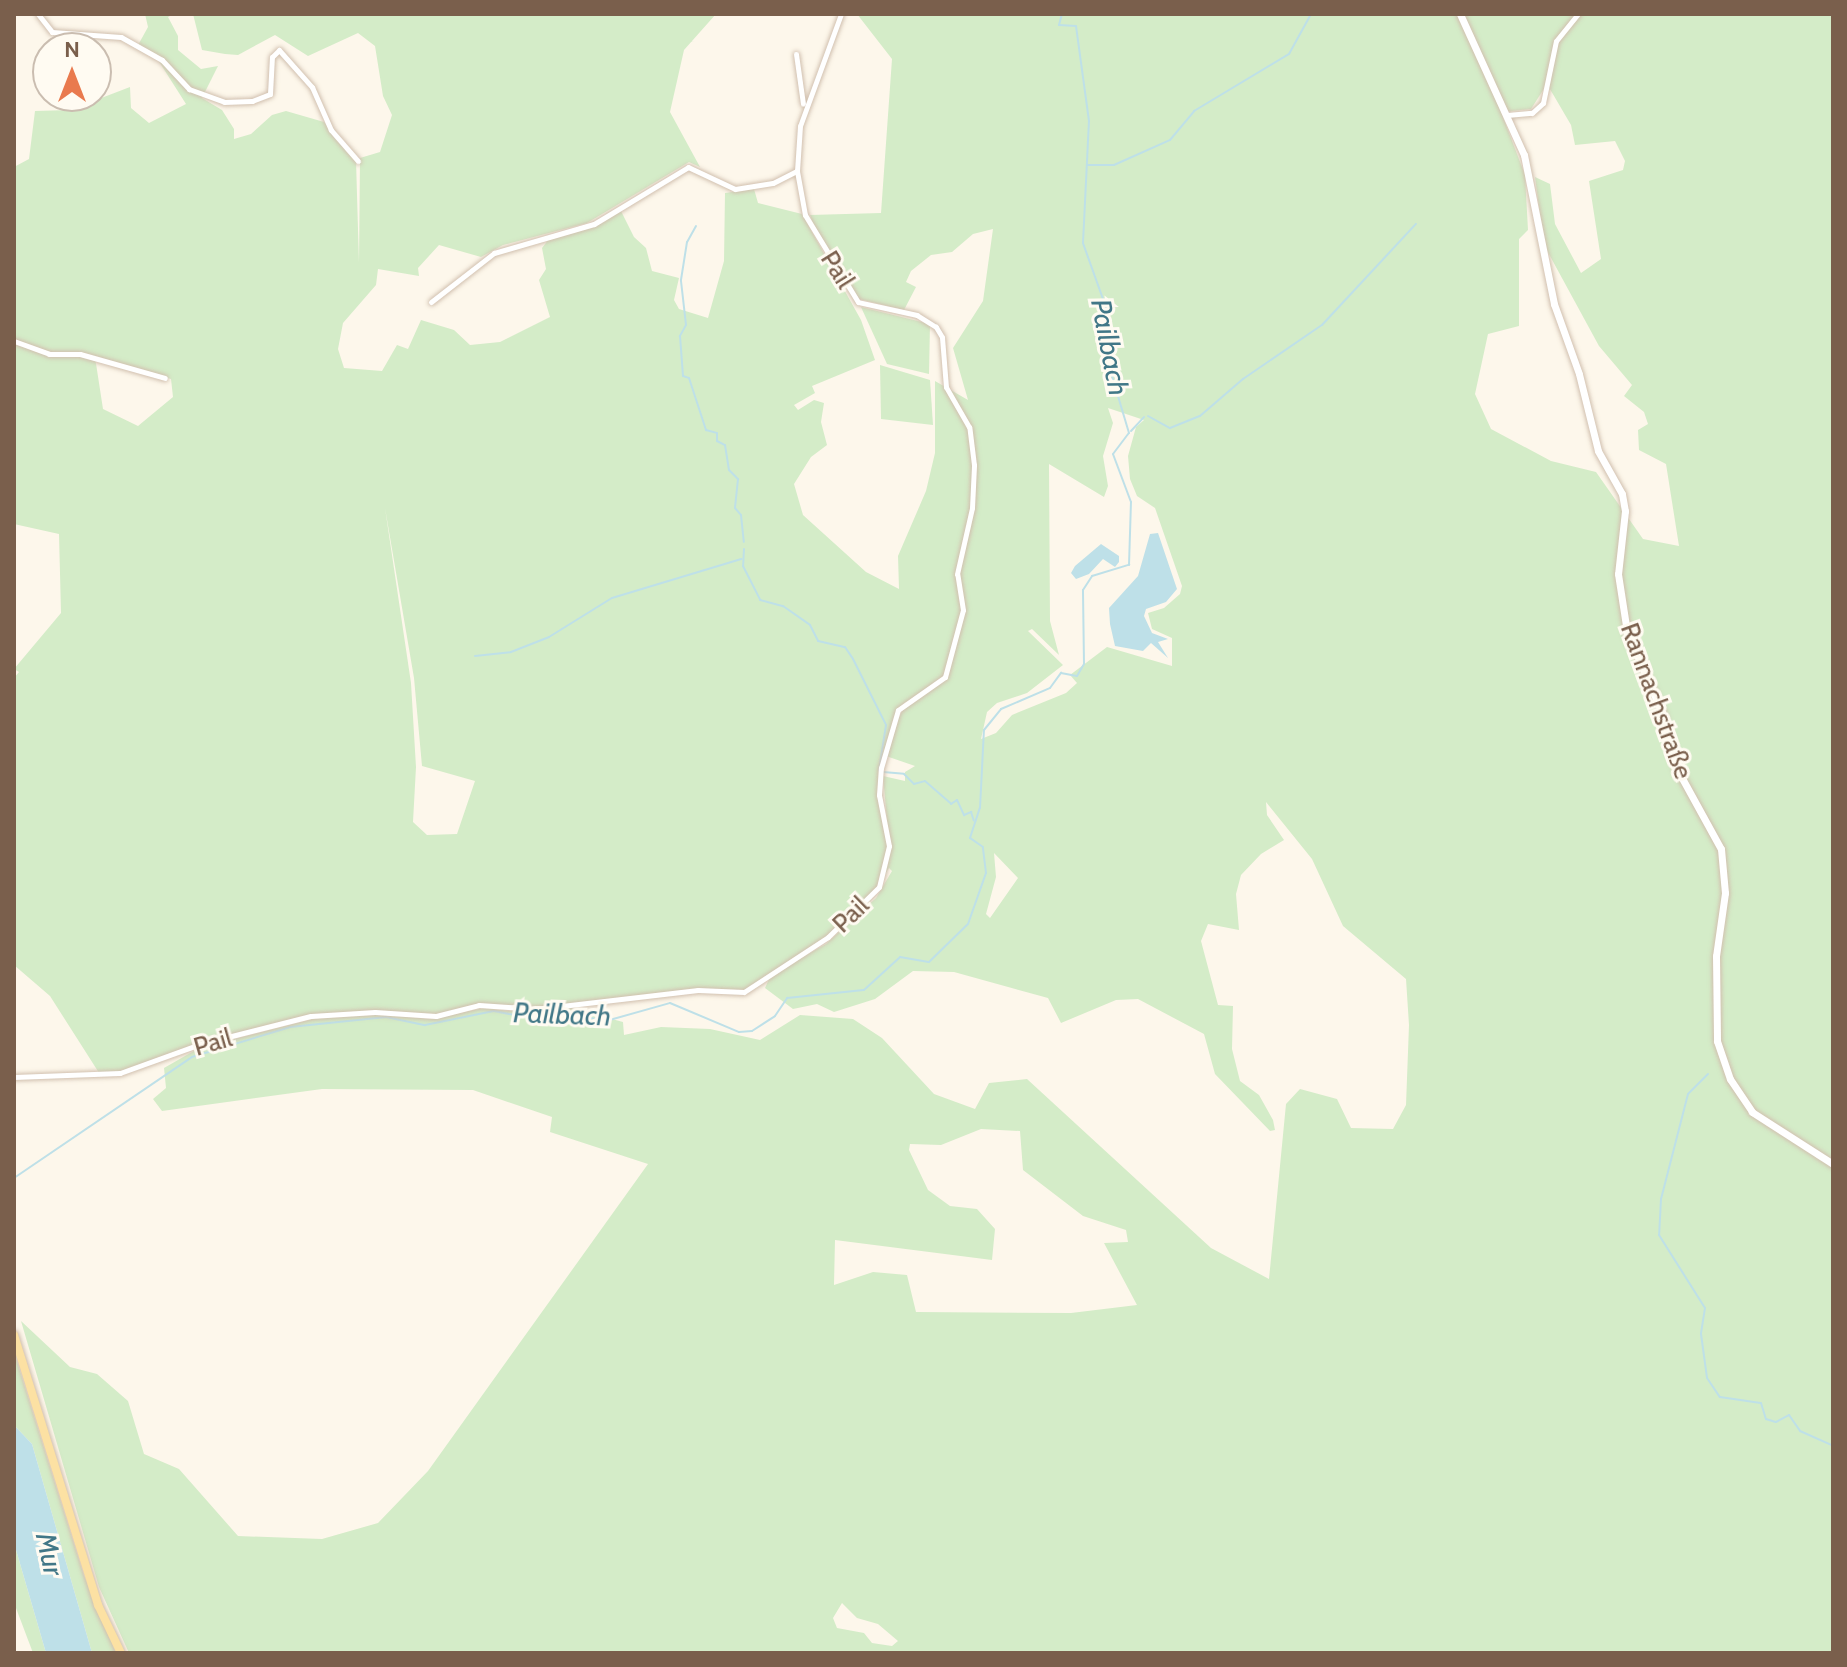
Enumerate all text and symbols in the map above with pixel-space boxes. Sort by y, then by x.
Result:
north arrow [32,32,112,112]
text: N [64,36,80,63]
street label: Pail [814,245,860,295]
water label: Pailbach [1084,296,1136,398]
street label: Rannachstraße [1613,619,1699,783]
street label: Pail [826,890,876,940]
water label: Pailbach [513,996,611,1032]
street label: Pail [190,1023,236,1063]
water label: Mur [29,1529,71,1579]

